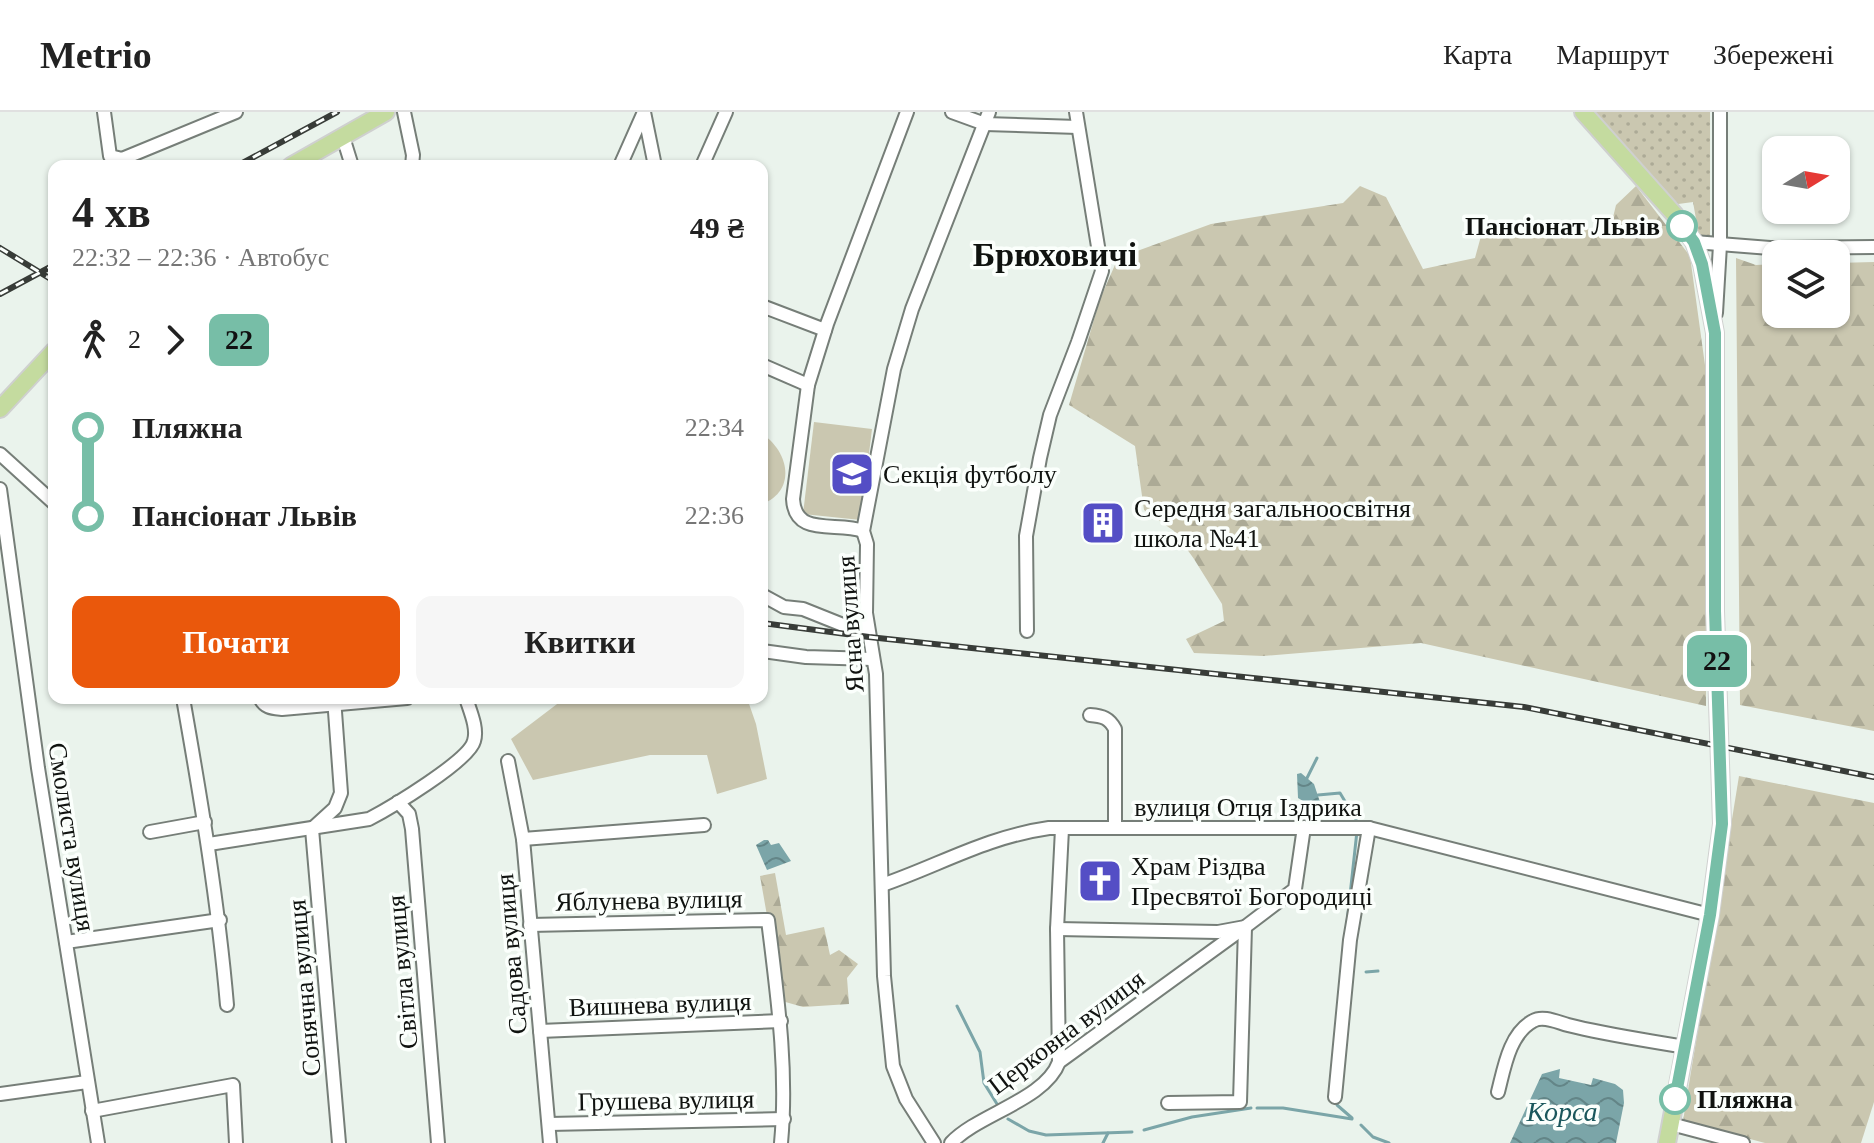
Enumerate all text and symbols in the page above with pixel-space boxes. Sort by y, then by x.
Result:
text: Metrio [40,34,152,76]
text: Карта [1443,39,1512,70]
text: Маршрут [1556,39,1669,70]
text: Збережені [1713,39,1834,70]
north arrow [1762,136,1850,224]
map controls [1762,136,1850,328]
text: 4 хв [72,188,151,237]
text: 49 ₴ [690,211,744,244]
marker: Пансіонат Львів [1667,211,1697,241]
place label: Пансіонат Львів [1465,212,1660,241]
district label: Брюховичі [973,236,1137,273]
button: layers [1762,240,1850,328]
text: 22:32 – 22:36 · Автобус [72,243,329,272]
icon: walk [72,318,116,362]
icon: forward [153,318,197,362]
text: 22 [225,324,253,355]
text: 2 [128,325,141,354]
text: Пляжна [132,411,242,444]
text: 22:34 [685,413,744,442]
school or university icon: Секція футболу [828,450,876,498]
place label: Секція футболу [883,460,1057,489]
place label: Середня загальноосвітня школа №41 [1134,494,1411,553]
text: Пансіонат Львів [132,499,357,532]
building icon: Середня загальноосвітня школа №41 [1079,499,1127,547]
text: 22:36 [685,501,744,530]
street label: Ясна вулиця [831,555,870,693]
button: Почати [72,596,400,688]
button: Квитки [416,596,744,688]
line badge: 22 [1681,635,1753,687]
text: 22 [1703,645,1731,676]
street label: Смолиста вулиця [42,741,101,934]
street label: вулиця Отця Іздрика [1134,793,1362,822]
place label: Храм Різдва Пресвятої Богородиці [1131,852,1373,911]
church icon: Храм Різдва Пресвятої Богородиці [1076,857,1124,905]
street label: Садова вулиця [490,872,533,1035]
street label: Яблунева вулиця [555,884,743,917]
street label: Світла вулиця [381,894,424,1050]
street label: Сонячна вулиця [282,898,327,1078]
street label: Церковна вулиця [983,964,1150,1101]
street label: Вишнева вулиця [568,987,752,1022]
street label: Грушева вулиця [577,1084,755,1117]
marker: Пляжна [1660,1084,1690,1114]
place label: Пляжна [1697,1085,1793,1114]
water label: Корса [1525,1096,1598,1127]

